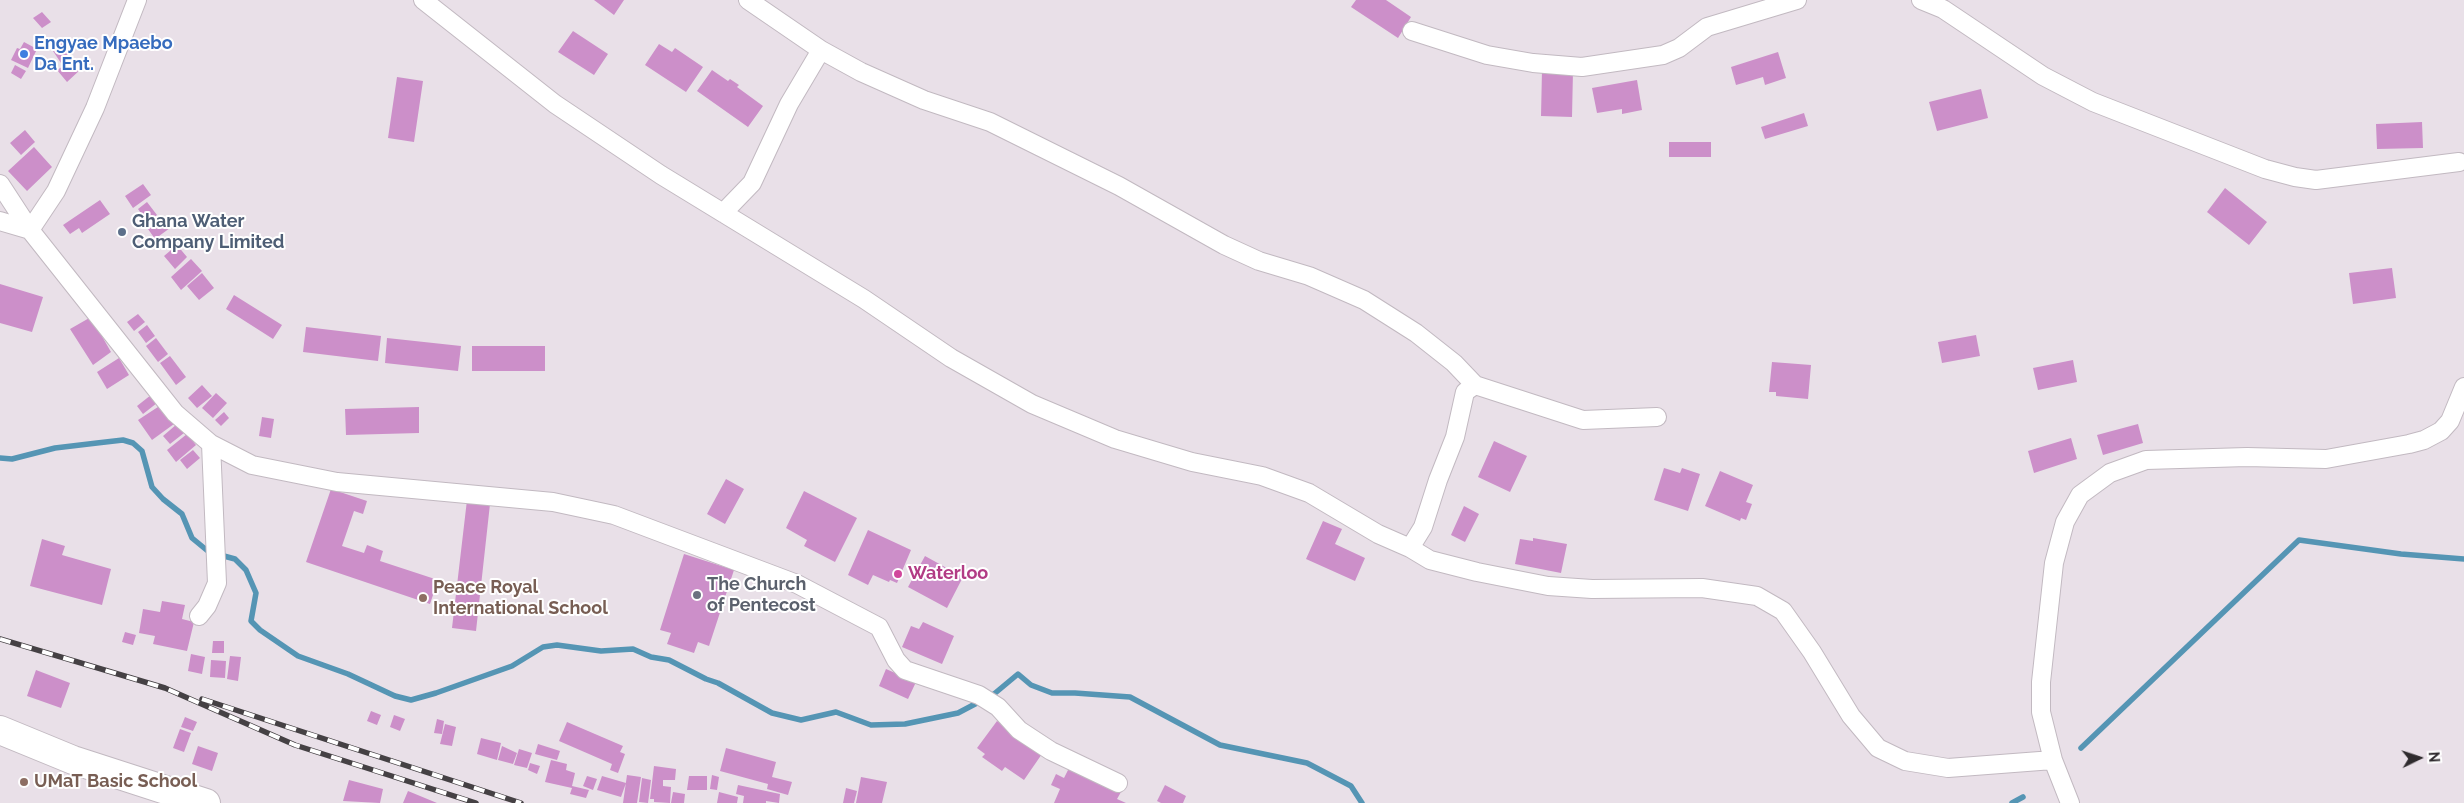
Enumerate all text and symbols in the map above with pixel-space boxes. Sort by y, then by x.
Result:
place label: Engyae Mpaebo Da Ent. [34,33,173,76]
marker: Engyae Mpaebo Da Ent. [18,48,30,60]
place label: Ghana Water Company Limited [132,211,284,253]
marker: Ghana Water Company Limited [116,226,128,238]
place label: Waterloo [908,563,988,585]
marker: Waterloo [892,568,904,580]
place label: The Church of Pentecost [707,574,816,616]
place label: Peace Royal International School [433,577,608,620]
marker: The Church of Pentecost [691,589,703,601]
marker: Peace Royal International School [417,592,429,604]
north arrow [2394,733,2444,783]
text: N [2426,751,2442,763]
place label: UMaT Basic School [34,771,197,793]
marker: UMaT Basic School [18,776,30,788]

